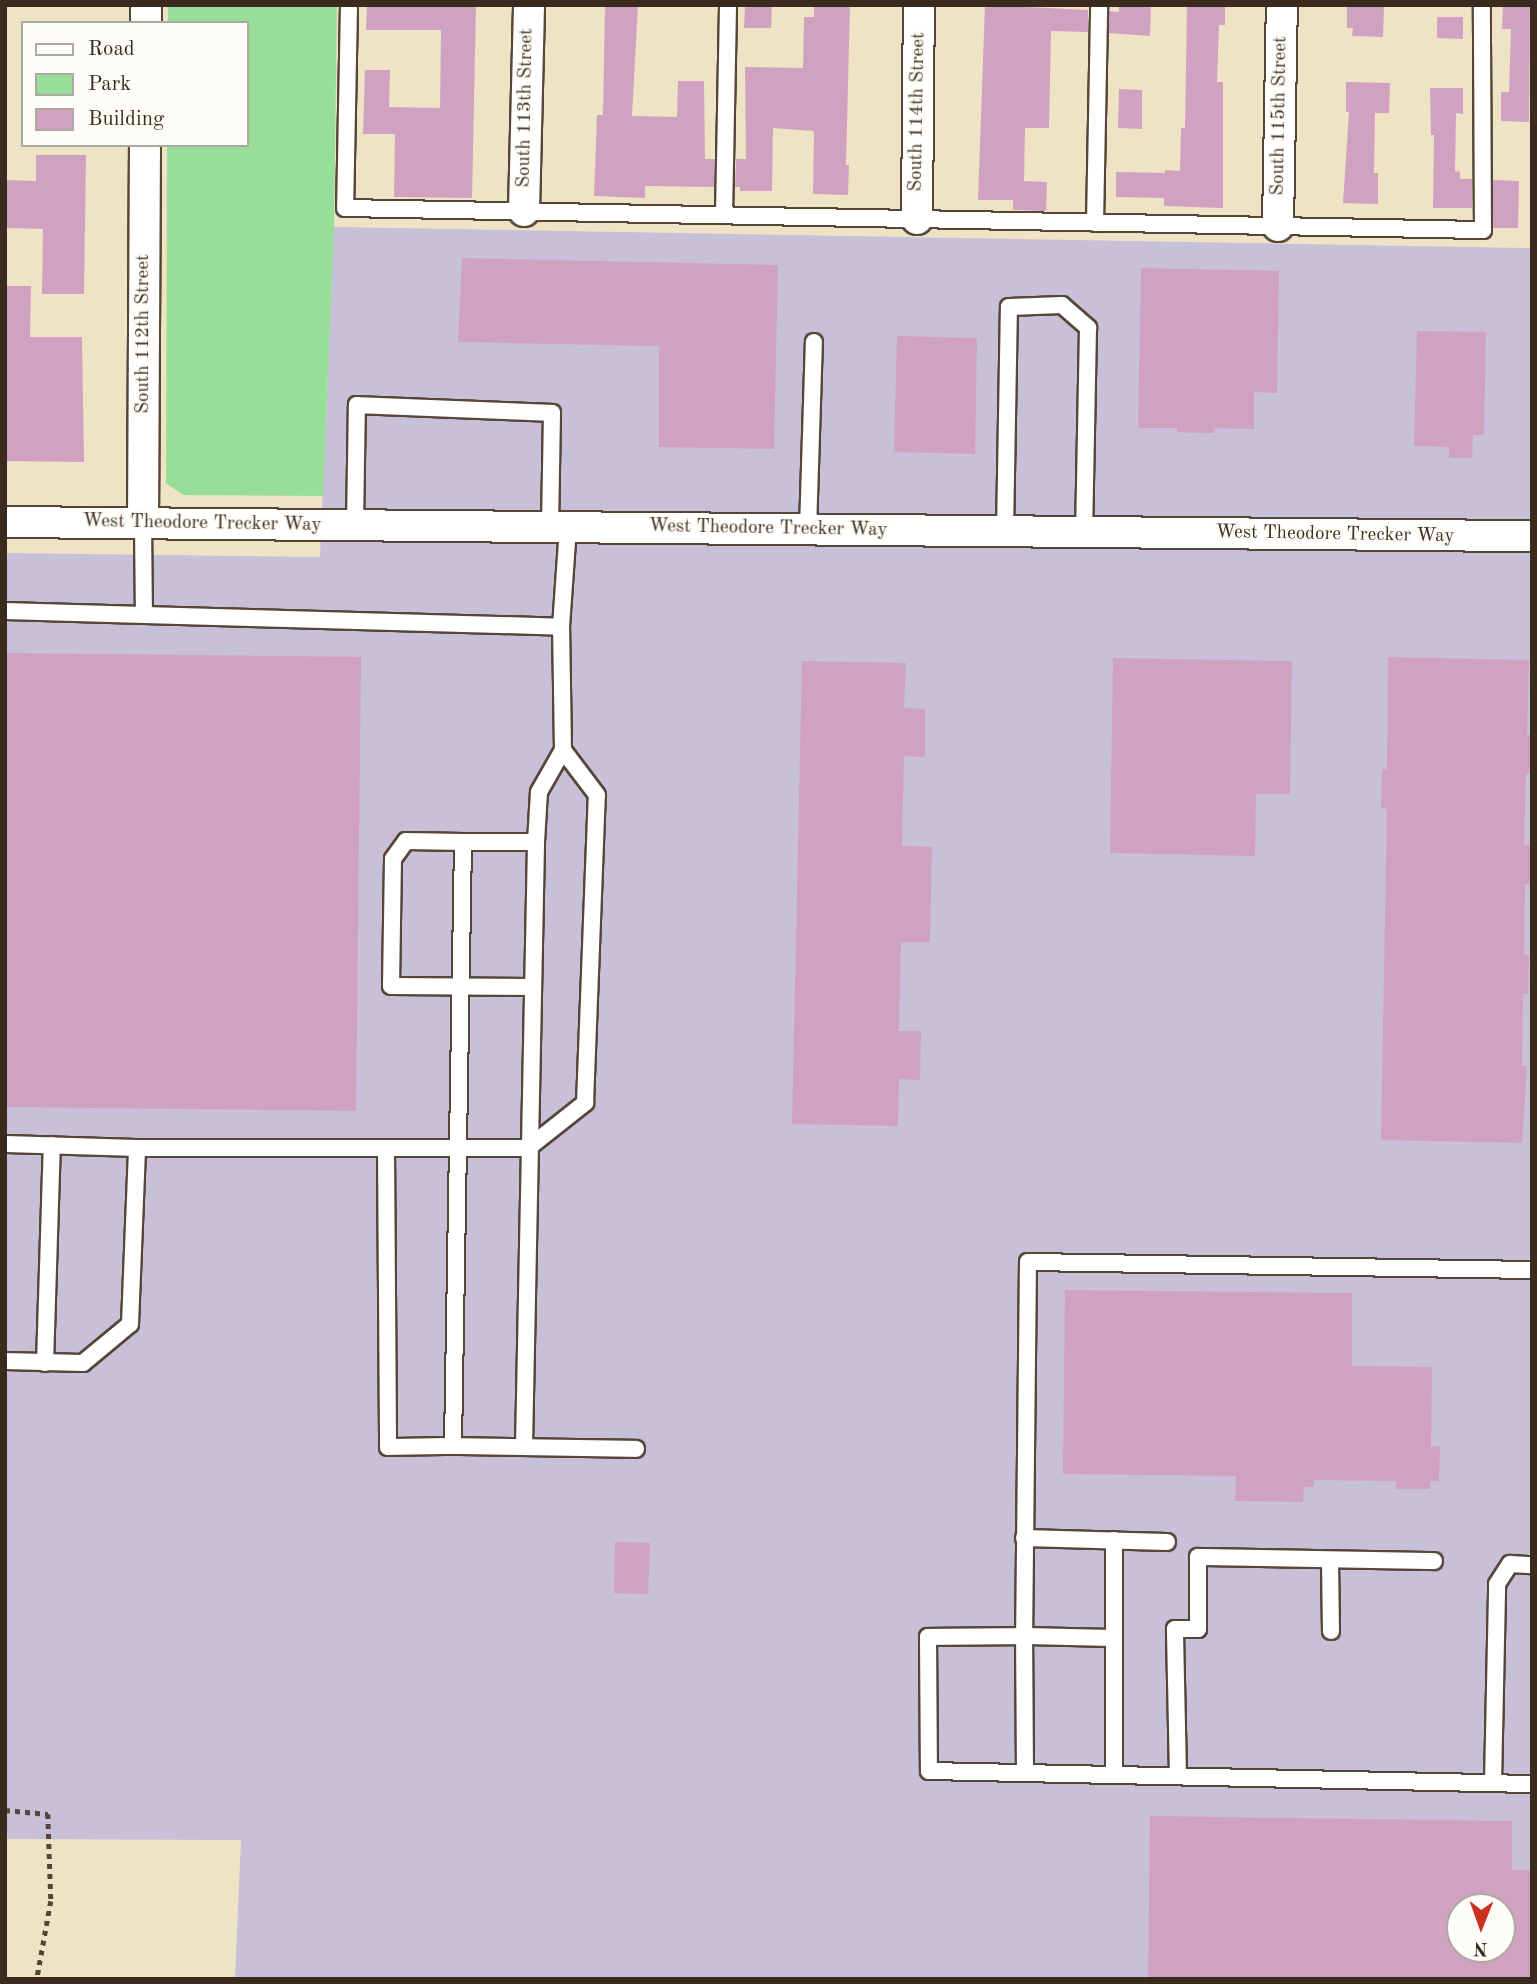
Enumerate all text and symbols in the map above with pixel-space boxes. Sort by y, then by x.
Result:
legend [21,21,248,147]
street label: South 113th Street [513,28,539,188]
street label: South 114th Street [905,32,931,192]
street label: South 115th Street [1267,36,1293,196]
text: Road [88,39,135,60]
text: Park [88,74,131,95]
text: Building [88,109,164,130]
street label: South 112th Street [133,254,155,414]
street label: West Theodore Trecker Way [82,511,322,537]
street label: West Theodore Trecker Way [648,516,888,542]
street label: West Theodore Trecker Way [1215,522,1455,548]
north arrow [1446,1893,1516,1963]
text: N [1473,1938,1488,1957]

